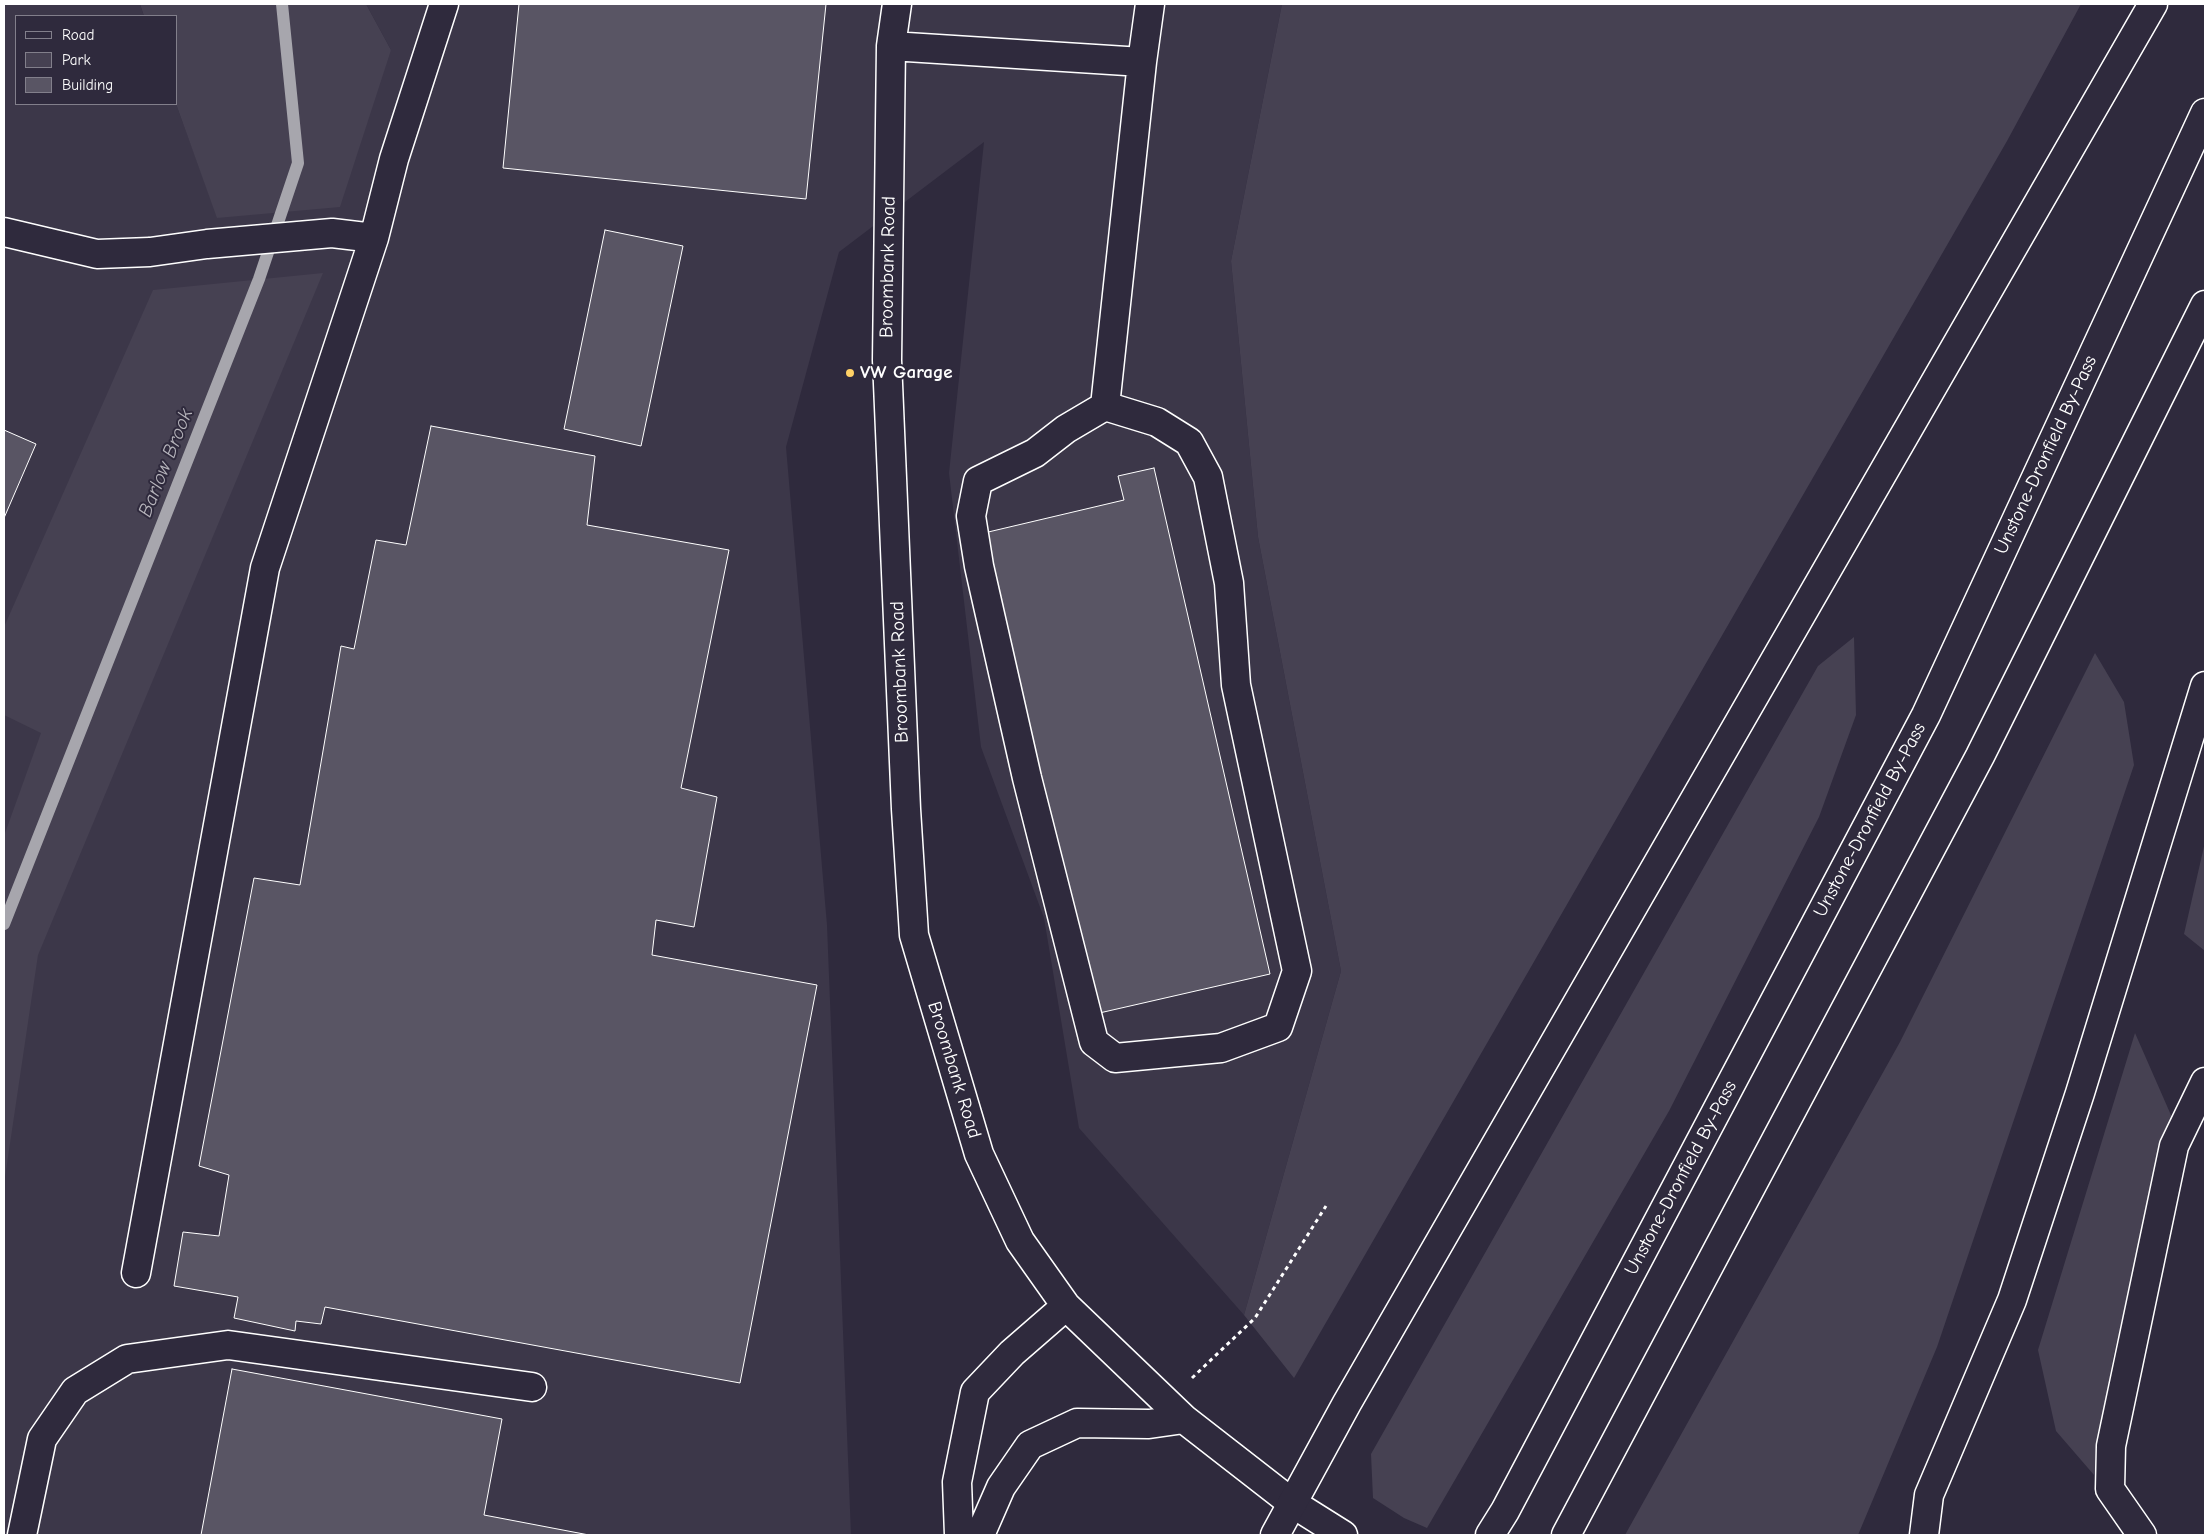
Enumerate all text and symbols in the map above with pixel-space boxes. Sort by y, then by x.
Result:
legend [15,15,178,105]
text: Road [62,26,94,44]
text: Park [62,51,91,69]
text: Building [62,76,113,94]
street label: Broombank Road [875,196,901,338]
street label: Unstone-Dronfield By-Pass [1990,352,2102,558]
place label: VW Garage [860,362,953,384]
marker: VW Garage [844,367,856,379]
water label: Barlow Brook [133,405,199,521]
street label: Broombank Road [886,601,914,743]
street label: Unstone-Dronfield By-Pass [1809,719,1931,921]
street label: Broombank Road [922,999,986,1141]
street label: Unstone-Dronfield By-Pass [1620,1077,1742,1279]

